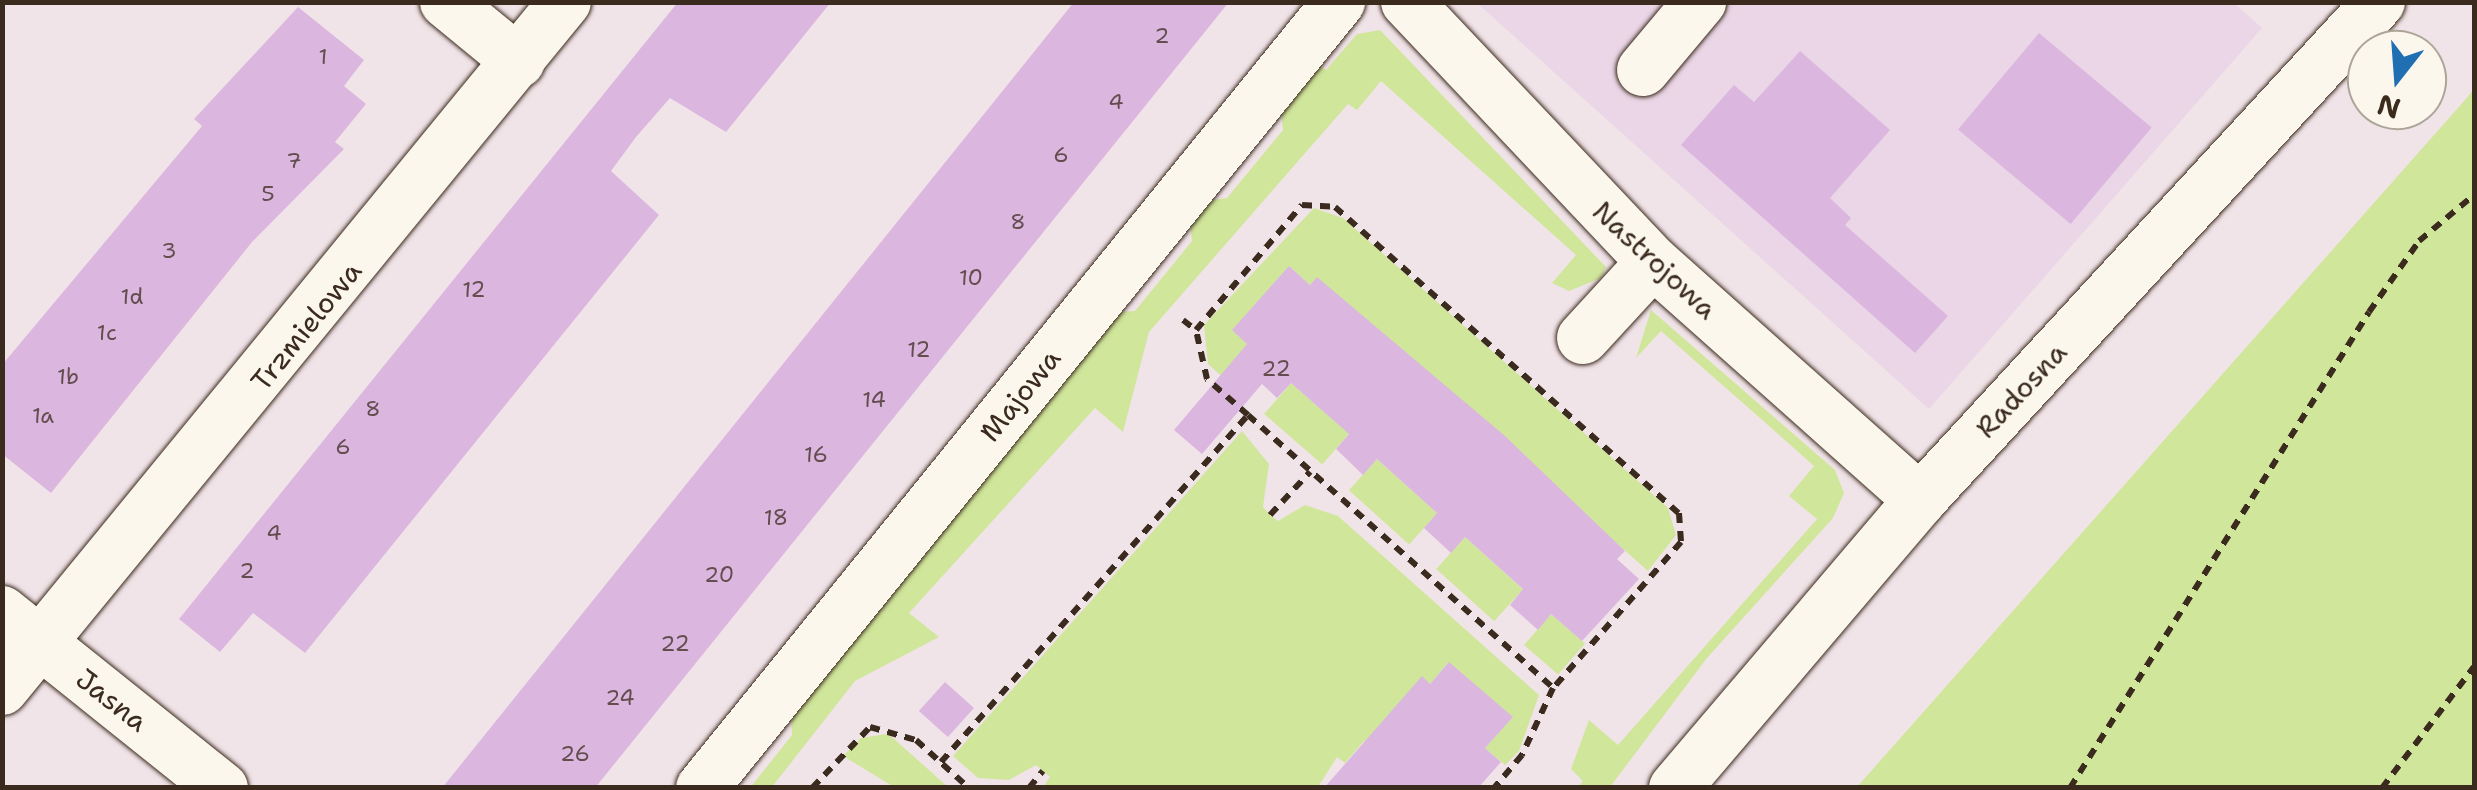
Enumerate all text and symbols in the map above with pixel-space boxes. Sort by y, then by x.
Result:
house number: 2 [1154,23,1170,49]
north arrow [2347,30,2447,130]
house number: 1 [318,44,328,70]
text: N [2373,85,2405,128]
house number: 4 [1108,89,1124,115]
house number: 6 [1053,142,1069,168]
house number: 7 [286,148,302,174]
house number: 5 [261,181,275,207]
street label: Nastrojowa [1586,194,1724,326]
house number: 8 [1010,209,1026,235]
house number: 3 [161,238,177,264]
street label: Trzmielowa [244,255,368,397]
house number: 10 [959,265,983,291]
house number: 12 [462,277,486,303]
house number: 1d [120,284,144,310]
house number: 1c [97,320,117,346]
street label: Radosna [1969,335,2073,445]
house number: 12 [907,337,931,363]
street label: Majowa [973,342,1067,448]
house number: 22 [1261,356,1291,382]
house number: 1b [57,364,79,390]
house number: 14 [862,387,886,413]
house number: 8 [365,396,381,422]
house number: 1a [32,403,54,429]
house number: 6 [335,434,351,460]
house number: 16 [804,442,828,468]
house number: 18 [764,505,788,531]
house number: 4 [266,520,282,546]
house number: 2 [239,558,255,584]
house number: 20 [704,562,734,588]
house number: 22 [660,631,690,657]
street label: Jasna [69,662,155,738]
house number: 24 [605,685,635,711]
house number: 26 [560,741,590,767]

